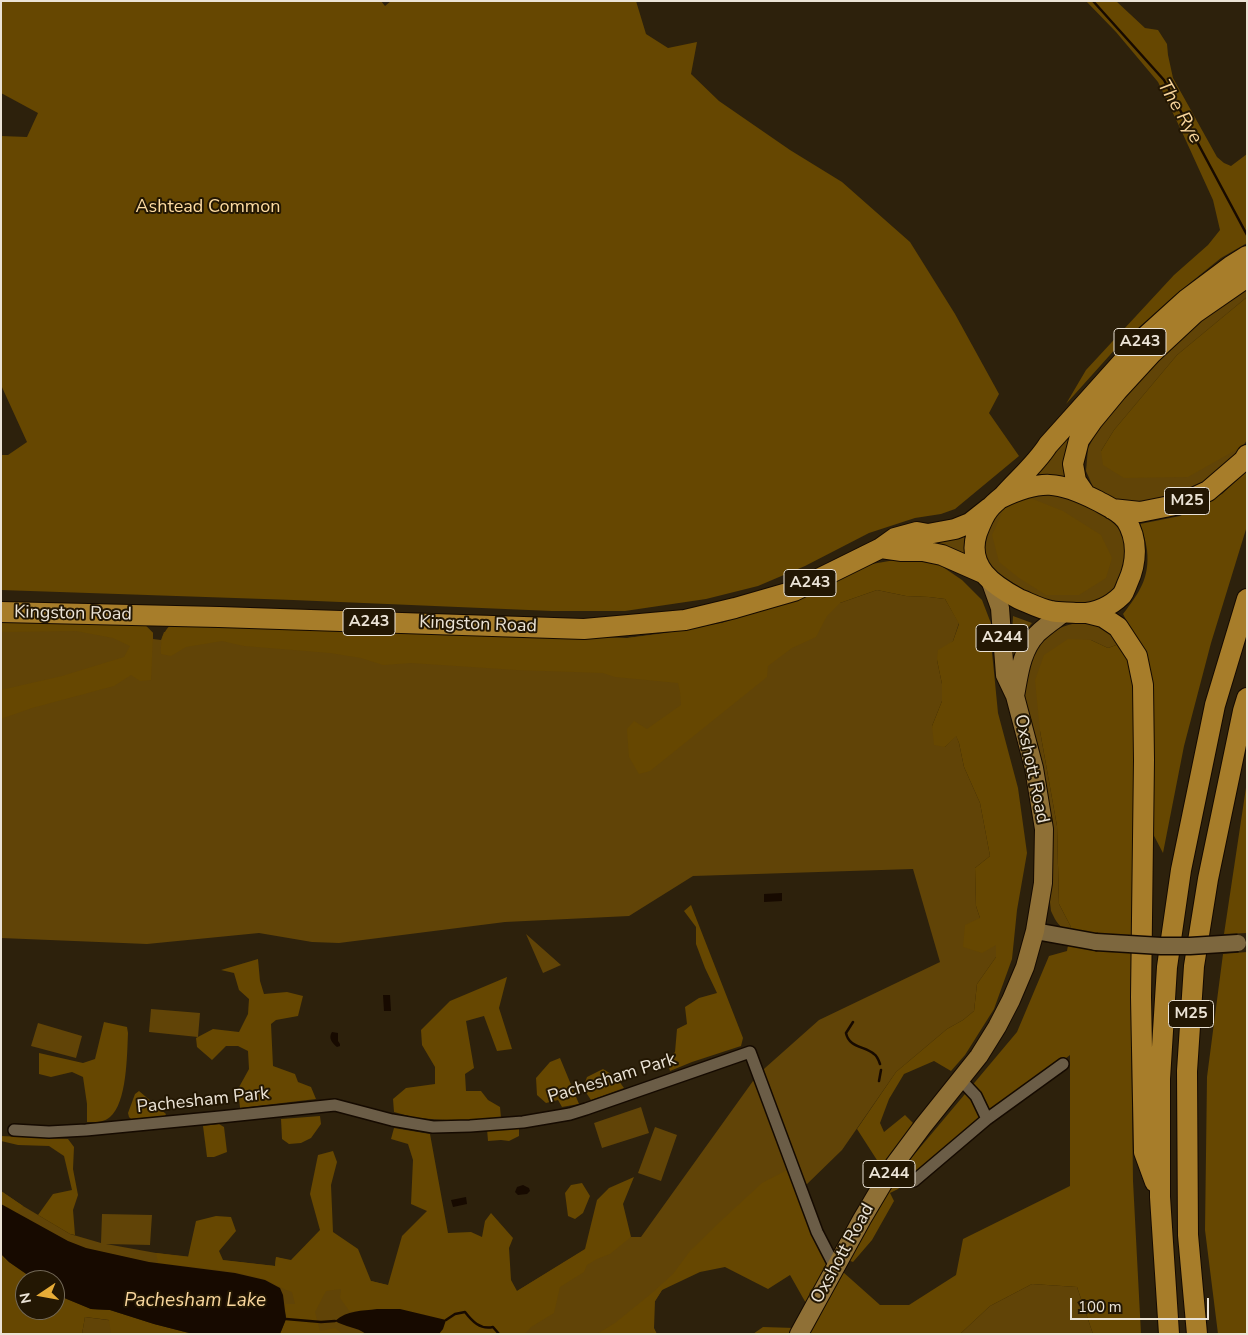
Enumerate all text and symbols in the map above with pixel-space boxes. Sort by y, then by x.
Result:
water label: The Rye [1152,76,1206,148]
park label: Ashtead Common [136,197,280,219]
road number: A243 [1114,328,1166,356]
road number: M25 [1164,488,1210,514]
road number: A243 [784,570,836,596]
street label: Kingston Road [14,602,132,626]
road number: A243 [343,608,395,636]
street label: Kingston Road [419,612,537,638]
road number: A244 [976,624,1028,651]
street label: Oxshott Road [1009,713,1053,825]
road number: M25 [1168,1001,1214,1028]
street label: Pachesham Park [545,1049,679,1109]
street label: Pachesham Park [136,1083,270,1119]
road number: A244 [863,1160,915,1188]
street label: Oxshott Road [807,1200,879,1308]
north arrow [15,1270,65,1320]
scale bar [1073,1288,1212,1320]
water label: Pachesham Lake [124,1290,266,1312]
text: N [15,1291,36,1305]
text: 100 m [1078,1297,1122,1317]

